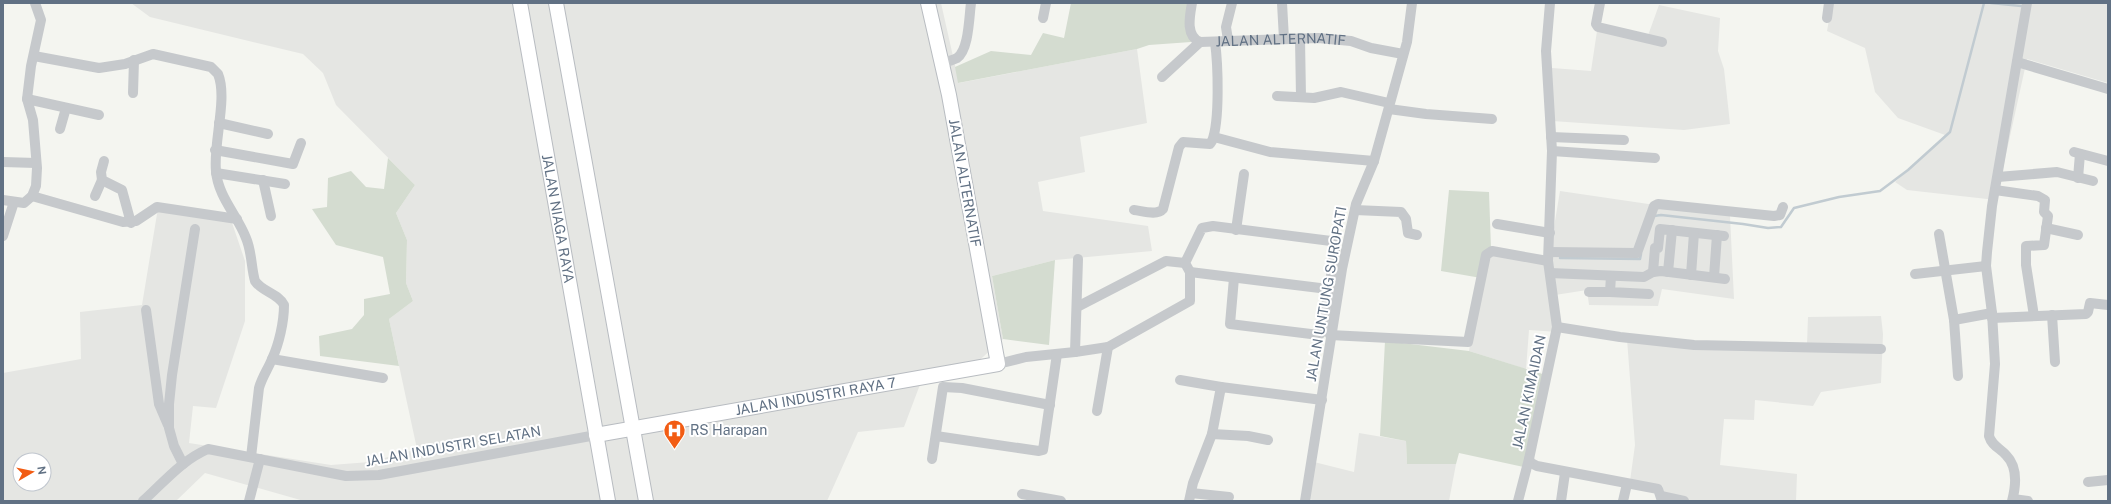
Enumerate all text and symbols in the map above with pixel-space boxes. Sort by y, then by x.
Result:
street label: JALAN ALTERNATIF [1215,30,1346,49]
street label: JALAN ALTERNATIF [946,117,984,249]
street label: JALAN NIAGA RAYA [539,153,577,284]
street label: JALAN UNTUNG SUROPATI [1303,205,1349,383]
street label: JALAN KIMAIDAN [1509,333,1549,451]
street label: JALAN INDUSTRI RAYA 7 [734,374,897,418]
hospital icon: RS Harapan [662,417,688,450]
place label: RS Harapan [690,422,767,438]
street label: JALAN INDUSTRI SELATAN [364,423,542,469]
north arrow [12,452,52,492]
text: N [35,465,48,476]

